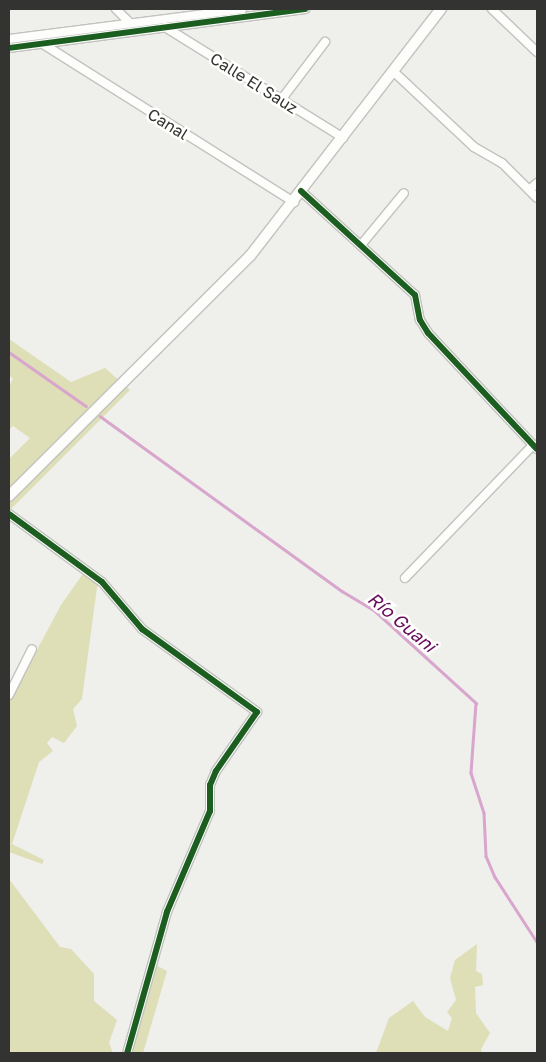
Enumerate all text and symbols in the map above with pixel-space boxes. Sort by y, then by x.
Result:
street label: Calle El Sauz [207,49,301,117]
street label: Canal [144,104,192,144]
water label: Río Guani [364,587,440,657]

